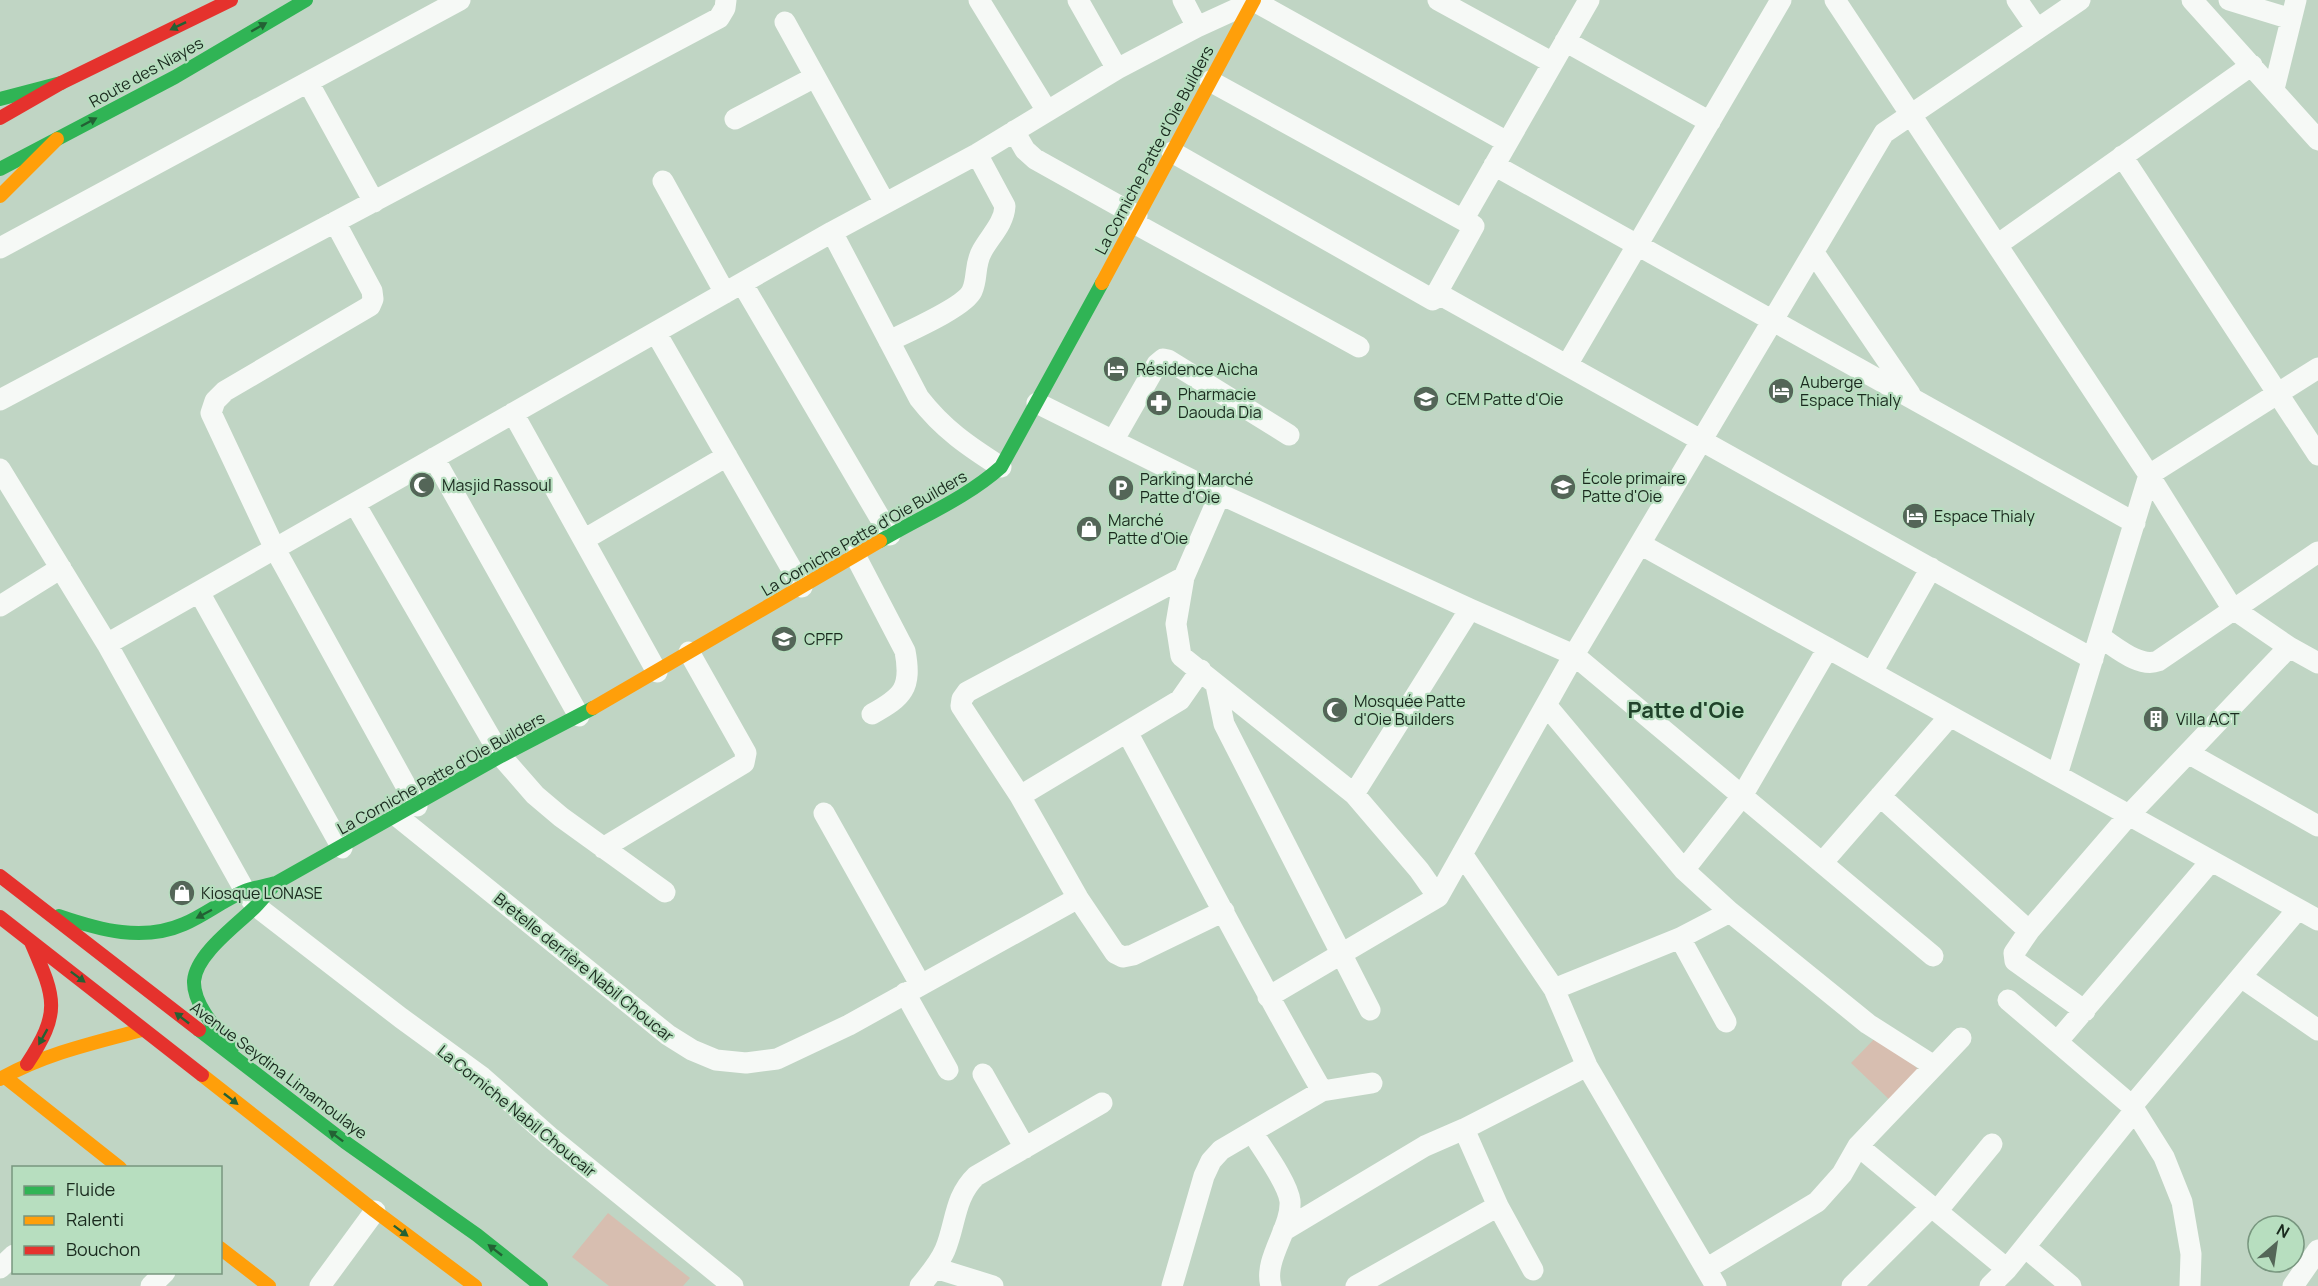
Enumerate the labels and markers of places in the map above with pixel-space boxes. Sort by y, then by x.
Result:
hotel icon: Résidence Aicha [1101,354,1131,384]
place label: Résidence Aicha [1136,358,1258,380]
place label: Auberge Espace Thialy [1800,371,1901,411]
hotel icon: Auberge Espace Thialy [1766,376,1796,406]
place label: Pharmacie Daouda Dia [1178,383,1262,423]
school or university icon: CEM Patte d'Oie [1411,384,1441,414]
pharmacy icon: Pharmacie Daouda Dia [1144,388,1174,418]
place label: CEM Patte d'Oie [1446,388,1563,410]
place label: École primaire Patte d'Oie [1582,467,1686,507]
place label: Parking Marché Patte d'Oie [1140,468,1253,508]
mosque icon: Masjid Rassoul [407,470,437,500]
school or university icon: École primaire Patte d'Oie [1548,472,1578,502]
parking icon: Parking Marché Patte d'Oie [1106,473,1136,503]
place label: Masjid Rassoul [442,474,552,496]
hotel icon: Espace Thialy [1900,501,1930,531]
place label: Espace Thialy [1934,505,2035,527]
place label: Marché Patte d'Oie [1108,509,1188,549]
shop icon: Marché Patte d'Oie [1074,514,1104,544]
school or university icon: CPFP [769,624,799,654]
place label: CPFP [804,628,843,650]
place label: Mosquée Patte d'Oie Builders [1354,690,1466,730]
mosque icon: Mosquée Patte d'Oie Builders [1320,695,1350,725]
building icon: Villa ACT [2141,704,2171,734]
place label: Villa ACT [2176,708,2240,730]
shop icon: Kiosque LONASE [167,878,197,908]
place label: Kiosque LONASE [201,882,323,904]

